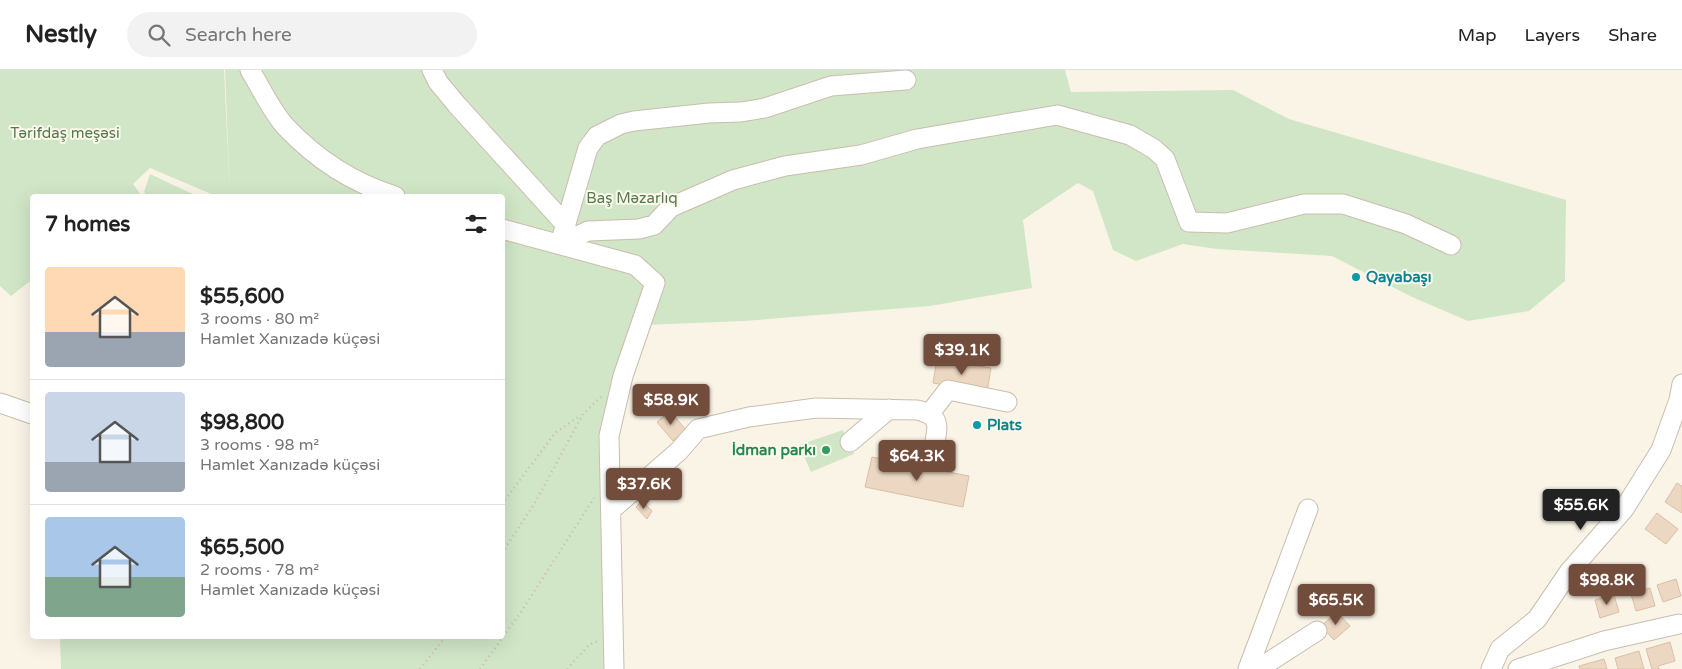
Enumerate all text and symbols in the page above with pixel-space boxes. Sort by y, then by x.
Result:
search box [127,12,477,57]
text: Nestly [25,20,97,49]
icon: search [145,21,173,49]
text: Search here [185,24,292,46]
text: Map [1458,24,1497,46]
text: Layers [1525,24,1580,46]
text: Share [1608,24,1657,46]
park label: Tərifdaş meşəsi [10,124,120,142]
park label: Baş Məzarlıq [586,189,678,207]
icon: filters [462,210,490,238]
text: 7 homes [45,212,130,237]
place label: Qayabaşı [1366,268,1432,287]
marker: Qayabaşı [1350,271,1362,283]
text: $55,600 [200,284,284,309]
icon: home [85,287,145,347]
text: 3 rooms · 80 m² [200,309,319,329]
text: Hamlet Xanızadə küçəsi [200,329,380,349]
pin: $39.1K [921,334,1003,376]
text: $39.1K [935,340,989,360]
pin: $58.9K [630,384,712,426]
text: $58.9K [644,390,698,410]
text: $98,800 [200,410,284,435]
icon: home [85,412,145,472]
place label: Plats [987,416,1022,434]
marker: Plats [971,419,983,431]
text: 3 rooms · 98 m² [200,435,319,455]
pin: $64.3K [876,440,958,482]
place label: İdman parkı [732,441,816,460]
marker: İdman parkı [820,444,832,456]
text: $64.3K [890,446,944,466]
text: Hamlet Xanızadə küçəsi [200,455,380,475]
pin: $37.6K [603,468,685,510]
text: $37.6K [617,474,671,494]
pin: $55.6K [1540,488,1622,531]
text: $55.6K [1554,495,1608,515]
text: $65,500 [200,535,284,560]
icon: home [85,537,145,597]
text: 2 rooms · 78 m² [200,560,319,580]
pin: $98.8K [1566,564,1648,606]
text: $98.8K [1580,570,1634,590]
text: Hamlet Xanızadə küçəsi [200,580,380,600]
pin: $65.5K [1295,584,1377,626]
text: $65.5K [1309,590,1363,610]

